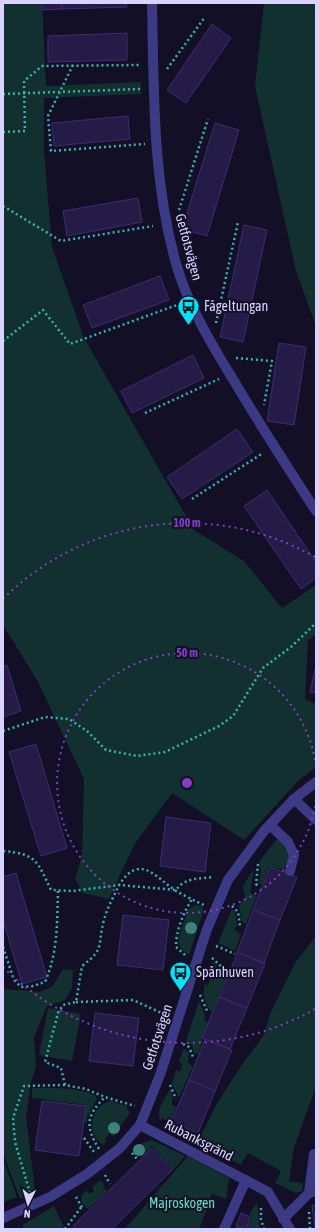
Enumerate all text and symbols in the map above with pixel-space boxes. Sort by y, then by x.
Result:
street label: Getfotsvägen [172,212,206,282]
bus stop icon: Fågeltungan [176,293,202,326]
place label: Fågeltungan [204,298,268,314]
text: 100 m [173,516,201,530]
text: 50 m [176,646,198,660]
centre of rings [180,776,194,790]
bus stop icon: Spånhuven [167,959,193,992]
place label: Spånhuven [196,964,254,980]
street label: Getfotsvägen [139,1002,175,1072]
street label: Rubanksgränd [162,1116,236,1164]
north arrow [8,1184,48,1224]
park label: Majroskogen [149,1195,215,1211]
text: N [23,1208,31,1220]

